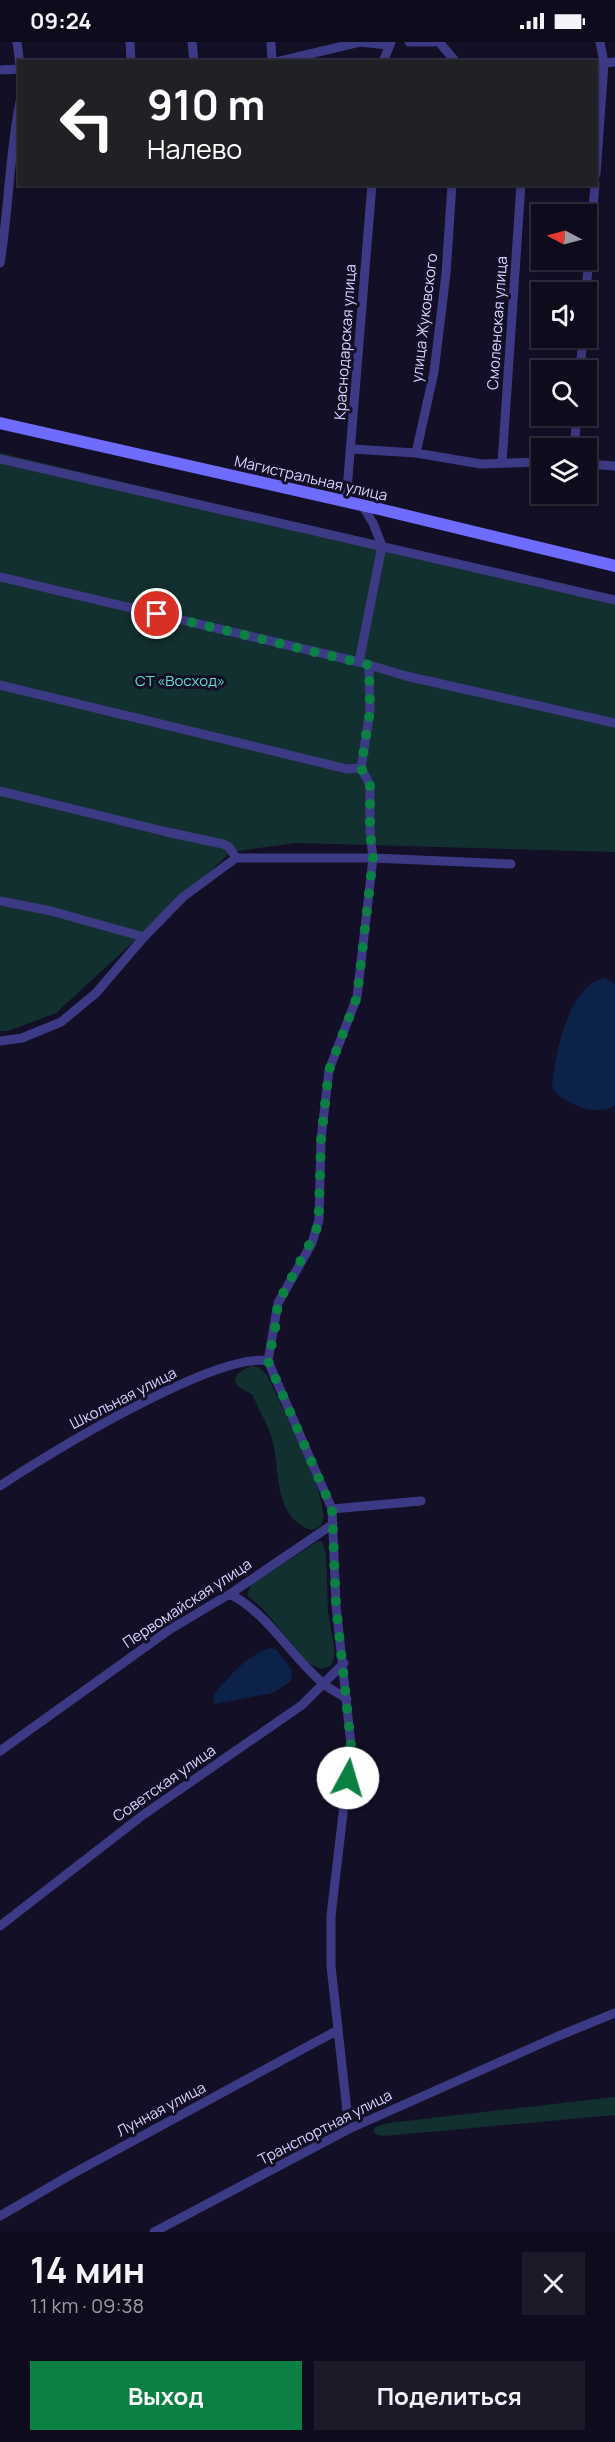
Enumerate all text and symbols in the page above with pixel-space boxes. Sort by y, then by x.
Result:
text: 09:24 [30,6,92,36]
text: 910 m [147,75,265,133]
icon: left [48,84,126,162]
text: Налево [147,130,242,167]
north arrow [531,204,597,270]
map controls [531,204,597,504]
street label: улица Жуковского [406,252,442,384]
street label: Смоленская улица [482,255,512,391]
street label: Краснодарская улица [329,263,361,421]
button: sound [531,282,597,348]
button: search [531,360,597,426]
button: layers [531,438,597,504]
street label: Магистральная улица [232,450,390,506]
pin [131,588,182,639]
icon: arrive [140,597,173,630]
park label: СТ «Восход» [135,670,225,691]
street label: Школьная улица [66,1362,180,1434]
street label: Первомайская улица [118,1553,256,1653]
street label: Советская улица [108,1740,220,1826]
position arrow [316,1746,380,1810]
street label: Лунная улица [113,2077,209,2141]
street label: Транспортная улица [255,2084,395,2170]
text: 14 мин [30,2245,145,2294]
button: close [522,2252,585,2315]
text: 1.1 km · 09:38 [30,2292,144,2319]
button: Выход [30,2361,302,2430]
button: Поделиться [314,2361,585,2430]

